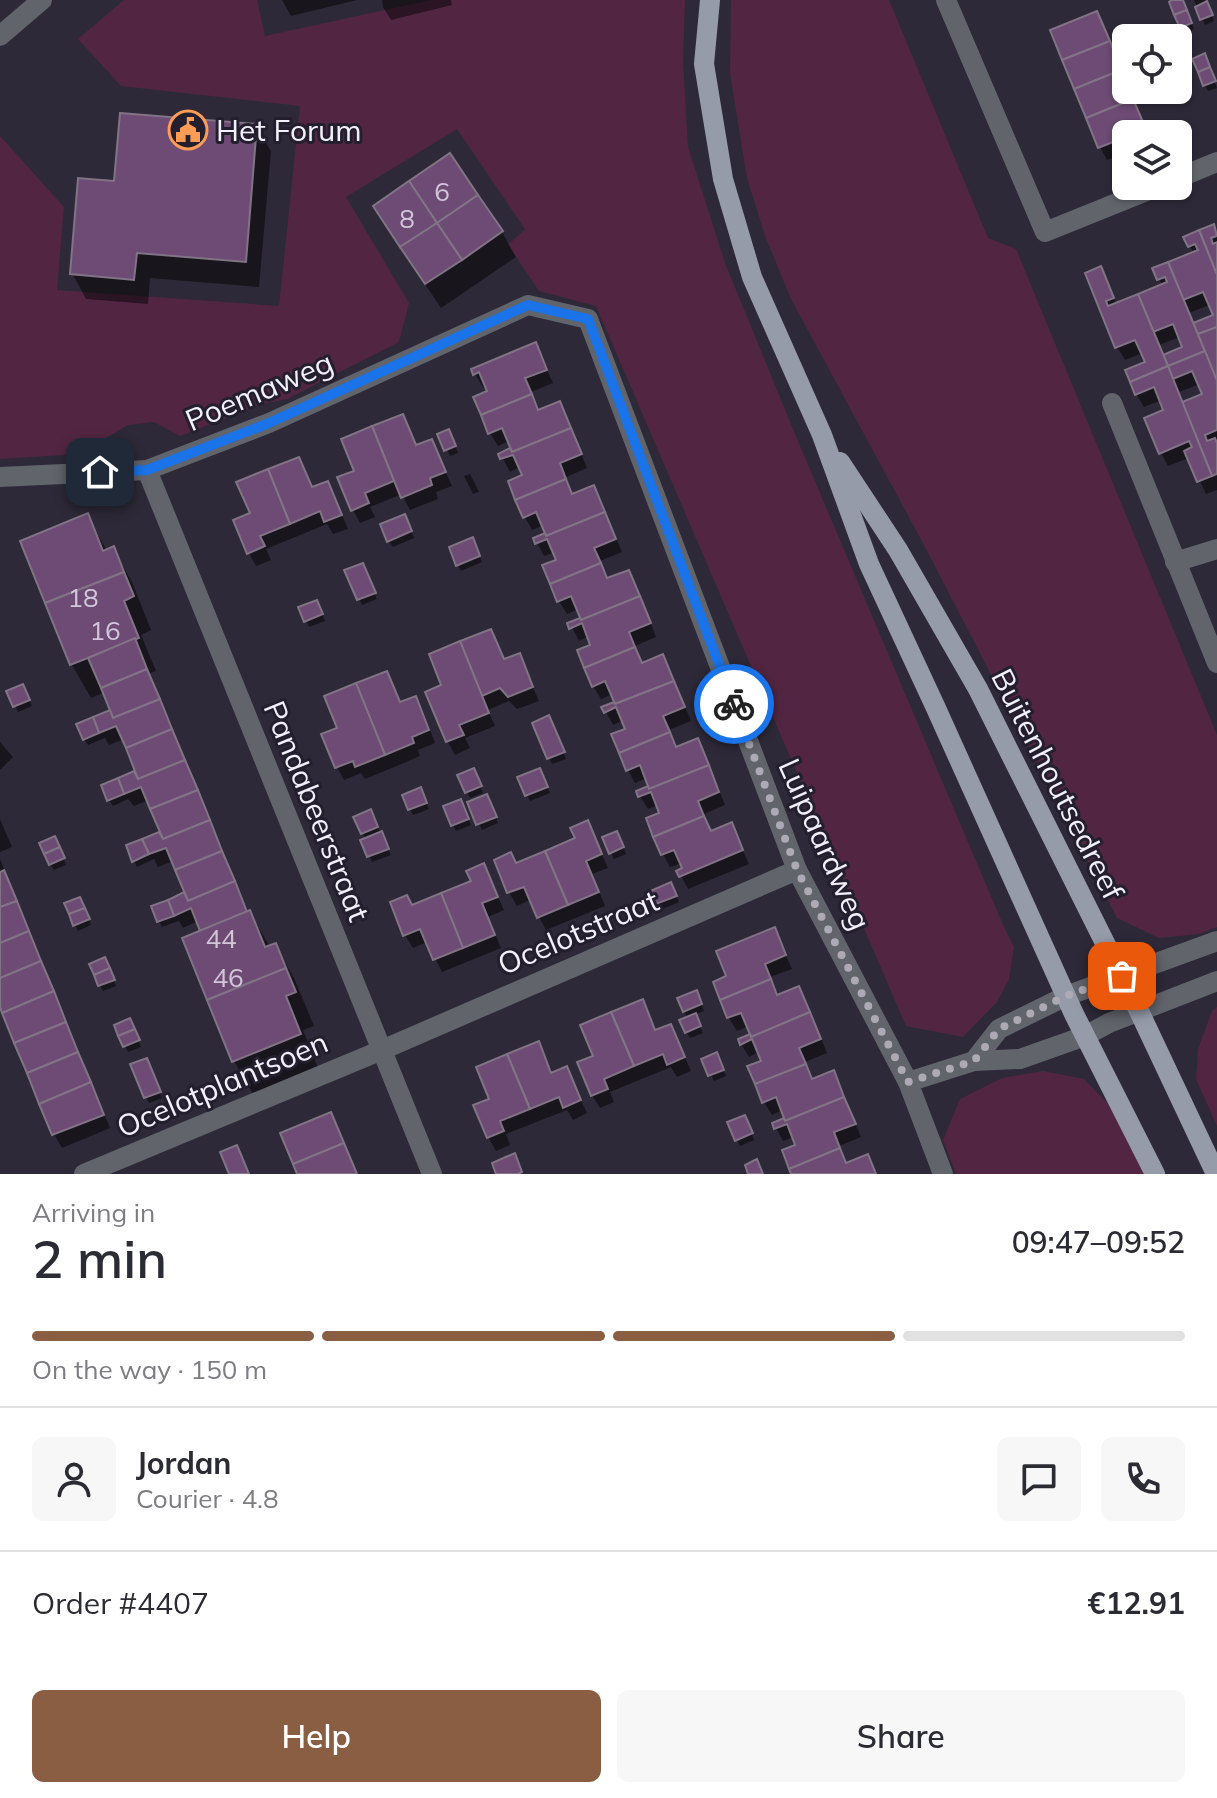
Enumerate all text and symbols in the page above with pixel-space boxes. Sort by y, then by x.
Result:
map controls [1112,24,1192,200]
button: locate [1112,24,1192,104]
public building icon: Het Forum [167,109,209,151]
place label: Het Forum [216,111,362,149]
button: layers [1112,120,1192,200]
house number: 6 [434,175,450,208]
house number: 8 [399,202,415,235]
street label: Poemaweg [179,343,339,439]
pin [66,438,134,506]
icon: home [78,450,122,494]
house number: 18 [67,581,99,614]
house number: 16 [89,614,121,647]
street label: Buitenhoutsedreef [983,662,1133,907]
courier [694,664,774,744]
icon: bike [712,682,756,726]
street label: Pandabeerstraat [256,695,378,927]
street label: Luipaardweg [770,752,880,936]
street label: Ocelotstraat [492,881,664,983]
house number: 44 [205,922,237,955]
pin [1088,942,1156,1010]
icon: bag [1100,954,1144,998]
house number: 46 [212,961,244,994]
street label: Ocelotplantsoen [111,1022,333,1146]
text: Arriving in [32,1196,155,1229]
text: 09:47–09:52 [1012,1223,1185,1261]
text: 2 min [32,1226,167,1291]
text: On the way · 150 m [32,1353,267,1386]
button: person [32,1437,116,1521]
button: chat [997,1437,1081,1521]
button: phone [1101,1437,1185,1521]
text: Jordan [136,1444,231,1482]
text: Courier · 4.8 [136,1482,279,1515]
text: Order #4407 [32,1584,209,1622]
text: €12.91 [1088,1584,1185,1622]
button: Help [32,1690,601,1782]
button: Share [617,1690,1185,1782]

